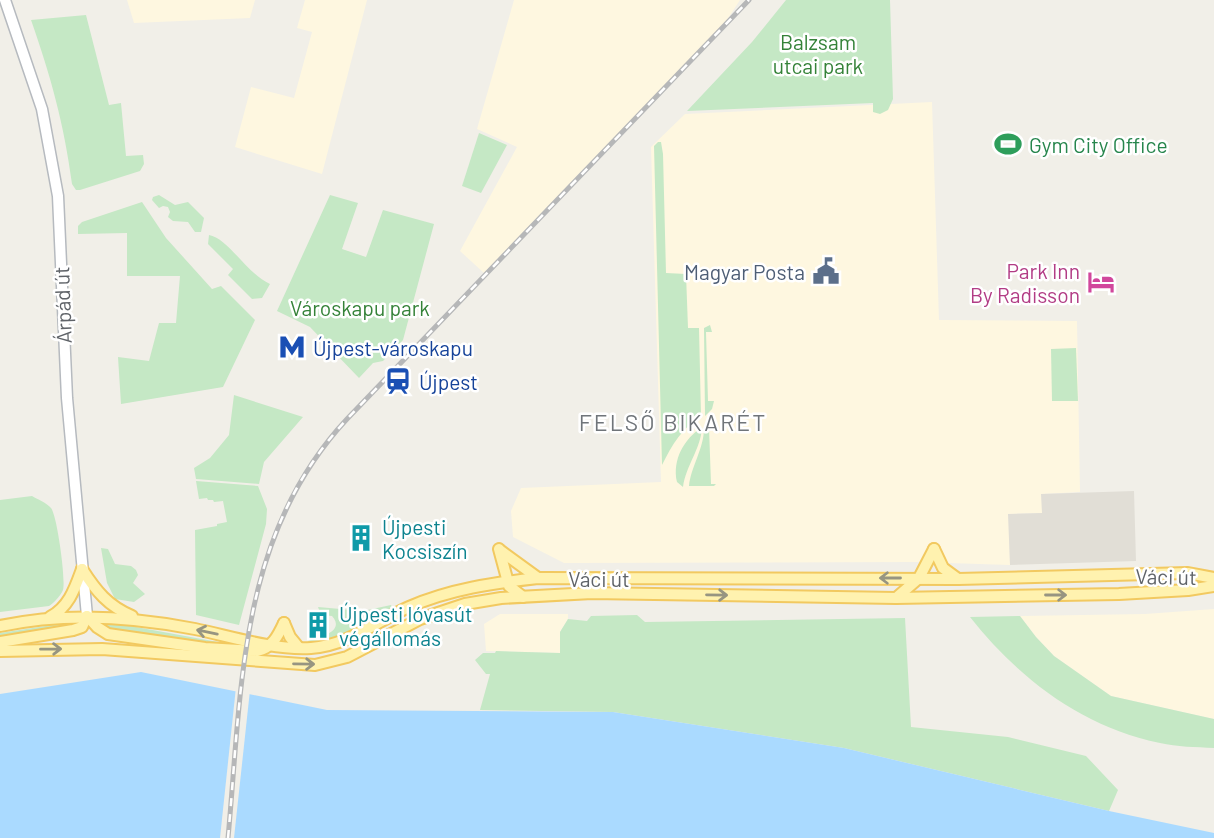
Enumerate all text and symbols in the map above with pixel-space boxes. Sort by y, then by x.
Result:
park label: Balzsam utcai park [773,29,863,78]
sports icon: Gym City Office [993,129,1023,159]
place label: Gym City Office [1029,132,1168,157]
public building icon: Magyar Posta [811,256,841,286]
place label: Park Inn By Radisson [970,258,1080,307]
place label: Magyar Posta [684,259,805,284]
street label: Árpád út [48,266,76,344]
hotel icon: Park Inn By Radisson [1086,267,1116,297]
park label: Városkapu park [290,295,430,320]
metro station icon: Újpest-városkapu [277,332,307,362]
place label: Újpest-városkapu [313,335,473,360]
station icon: Újpest [383,366,413,396]
place label: Újpest [419,369,478,394]
district label: FELSŐ BIKARÉT [579,408,767,436]
place label: Újpesti Kocsiszín [382,514,468,563]
building icon: Újpesti Kocsiszín [346,523,376,553]
street label: Váci út [1135,563,1197,589]
street label: Váci út [568,566,630,591]
one-way arrow [879,571,902,585]
one-way arrow [1044,588,1067,602]
one-way arrow [705,589,728,602]
place label: Újpesti lóvasút végállomás [339,601,473,650]
building icon: Újpesti lóvasút végállomás [303,610,333,640]
one-way arrow [196,624,219,638]
one-way arrow [39,642,62,656]
one-way arrow [293,658,316,671]

